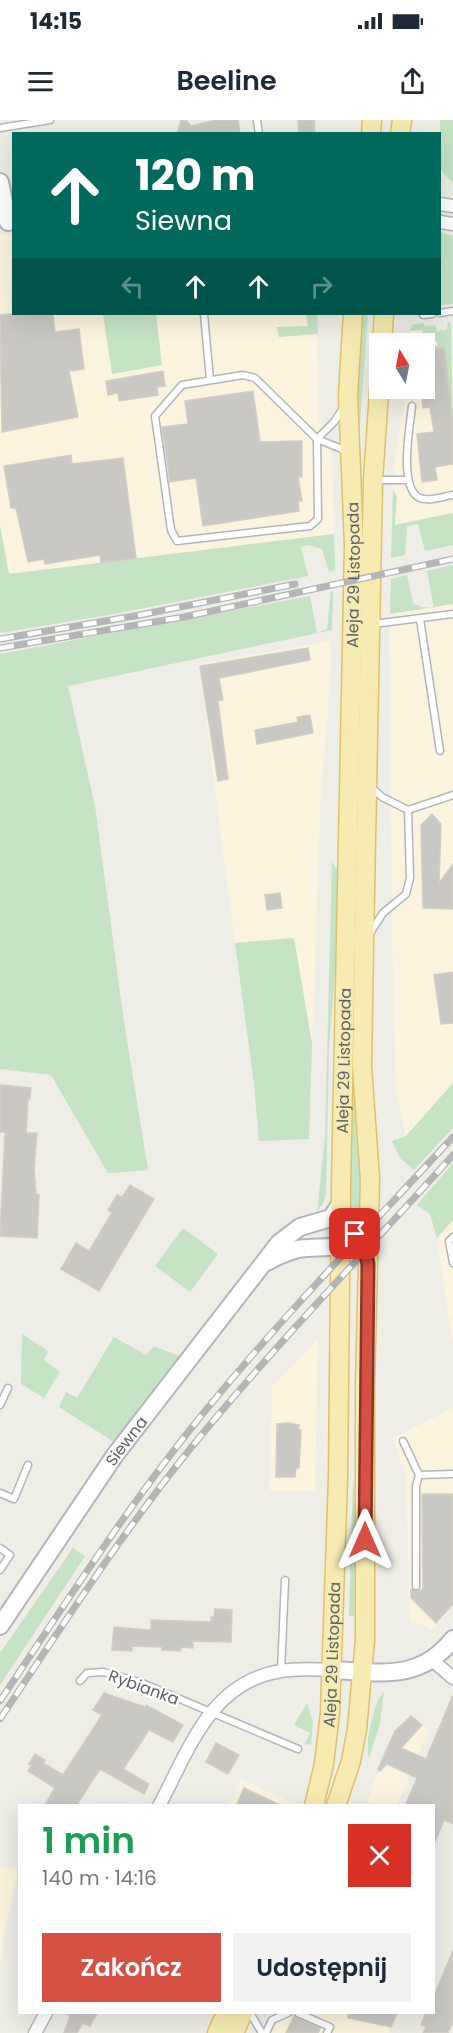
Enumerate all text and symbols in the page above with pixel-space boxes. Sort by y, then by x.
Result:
text: 14:15 [30,6,82,37]
text: Beeline [176,62,277,99]
icon: menu [24,65,57,98]
icon: share [396,65,429,98]
text: 120 m [135,146,256,205]
icon: ahead [36,156,114,234]
text: Siewna [135,202,232,239]
icon: left [116,270,149,303]
icon: ahead [179,270,212,303]
icon: ahead [242,270,275,303]
icon: right [305,270,338,303]
north arrow [369,333,435,399]
map controls [369,333,435,399]
street label: Aleja 29 Listopada [341,501,366,648]
street label: Aleja 29 Listopada [331,988,357,1134]
pin [329,1208,380,1259]
icon: arrive [338,1217,371,1250]
street label: Siewna [100,1411,153,1471]
position arrow [333,1508,397,1572]
street label: Aleja 29 Listopada [317,1581,346,1729]
street label: Rybianka [105,1664,182,1711]
text: 1 min [42,1815,135,1866]
button: close [348,1824,411,1887]
text: 140 m · 14:16 [42,1864,157,1892]
button: Zakończ [42,1933,221,2002]
button: Udostępnij [233,1933,411,2002]

